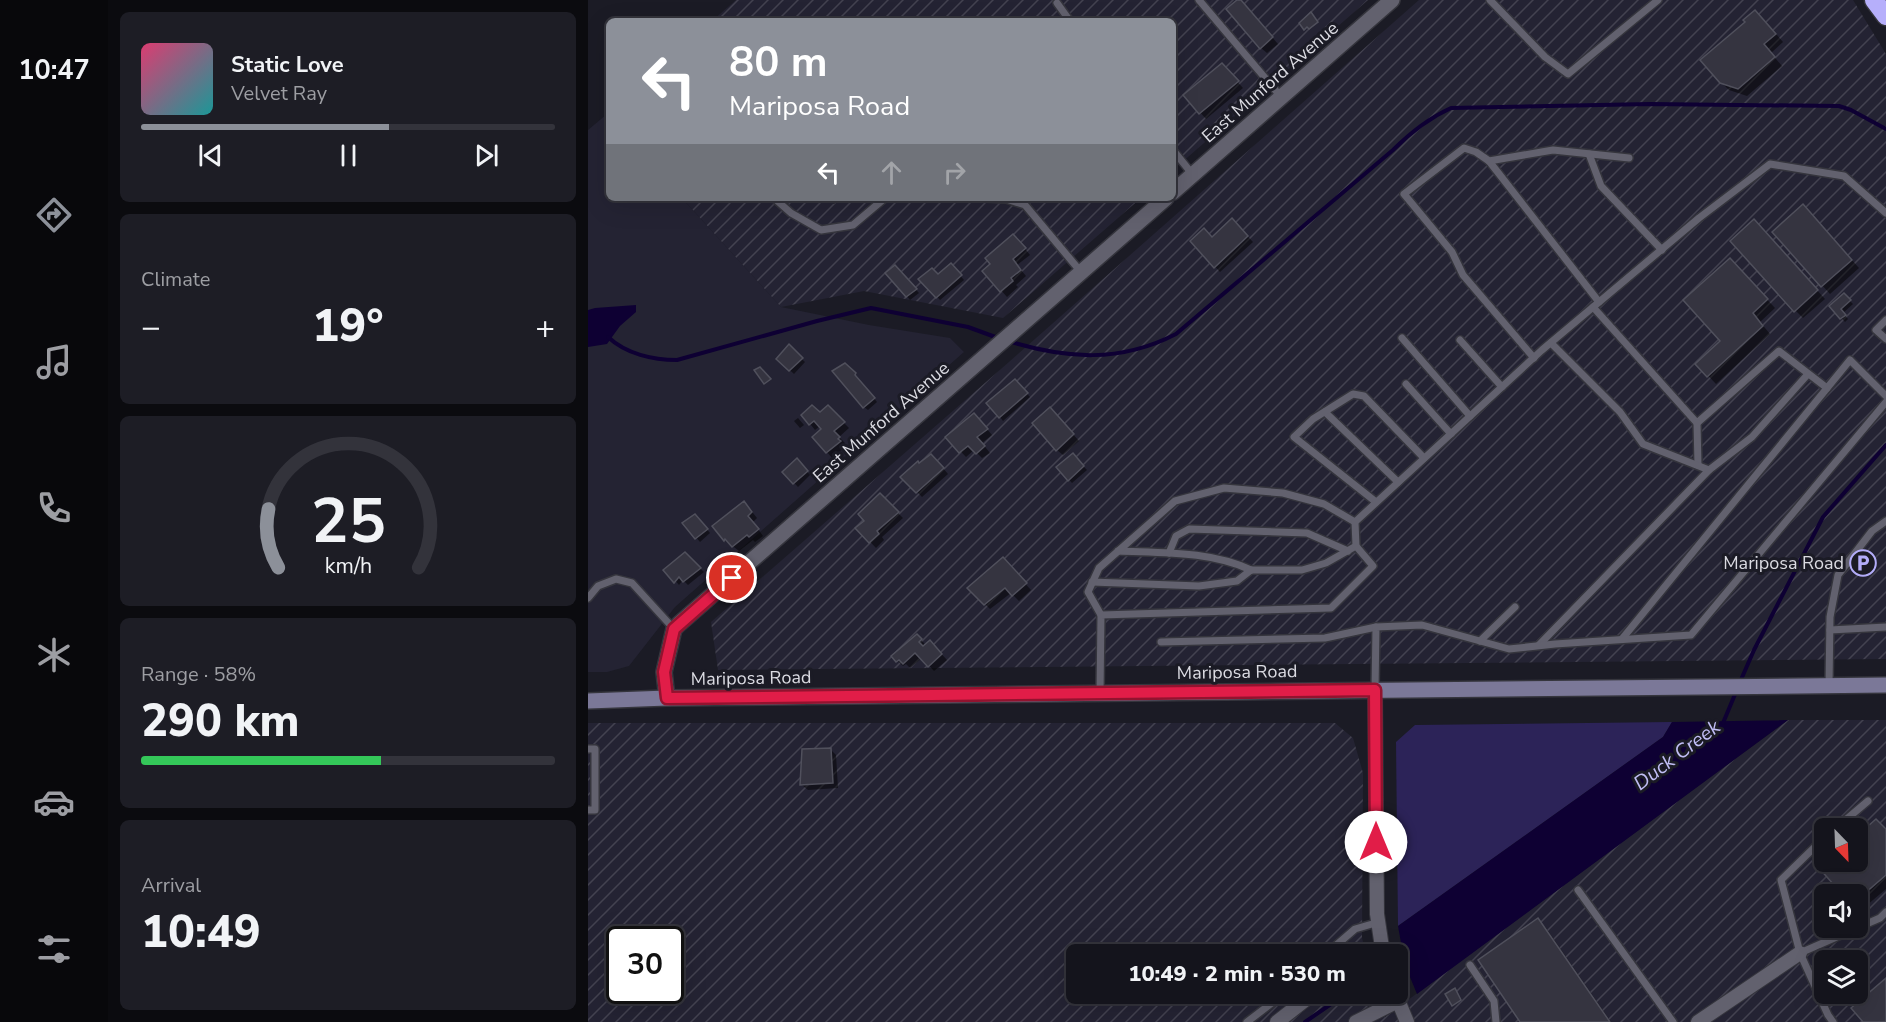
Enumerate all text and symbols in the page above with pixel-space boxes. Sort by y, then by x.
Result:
street label: East Munford Avenue [1197,16,1343,148]
text: 80 m [729,34,828,91]
icon: left [630,42,708,120]
text: Static Love [231,50,344,80]
text: 10:47 [18,52,90,89]
text: Velvet Ray [231,80,327,107]
text: Mariposa Road [729,88,910,125]
icon: previous [194,139,227,172]
icon: pause [332,139,365,172]
icon: next [470,139,503,172]
icon: left [812,156,845,189]
icon: ahead [875,156,908,189]
icon: right [938,156,971,189]
icon: directions [33,194,75,236]
text: Climate [141,266,210,293]
text: 19° [312,296,384,357]
text: − [141,305,161,350]
text: + [535,305,555,350]
icon: music [33,341,75,383]
street label: East Munford Avenue [808,356,954,488]
text: 25 [311,479,385,564]
icon: phone [33,487,75,529]
parking icon: Mariposa Road [1848,548,1878,578]
text: km/h [324,551,372,581]
place label: Mariposa Road [1723,551,1844,575]
pin [706,552,757,603]
icon: arrive [715,561,748,594]
icon: climate [33,634,75,676]
street label: Mariposa Road [1176,659,1298,685]
text: Range · 58% [141,661,256,688]
street label: Mariposa Road [690,665,812,691]
text: 290 km [141,691,300,752]
water label: Duck Creek [1628,713,1727,797]
icon: car [33,781,75,823]
position arrow [1344,810,1408,874]
north arrow [1814,818,1868,872]
map controls [1814,818,1868,1004]
text: Arrival [141,872,201,899]
button: sound [1814,884,1868,938]
text: 10:49 [141,902,261,963]
speed limit sign: 30 [606,926,684,1004]
icon: filters [33,928,75,970]
button: layers [1814,950,1868,1004]
text: 10:49 · 2 min · 530 m [1128,959,1346,989]

